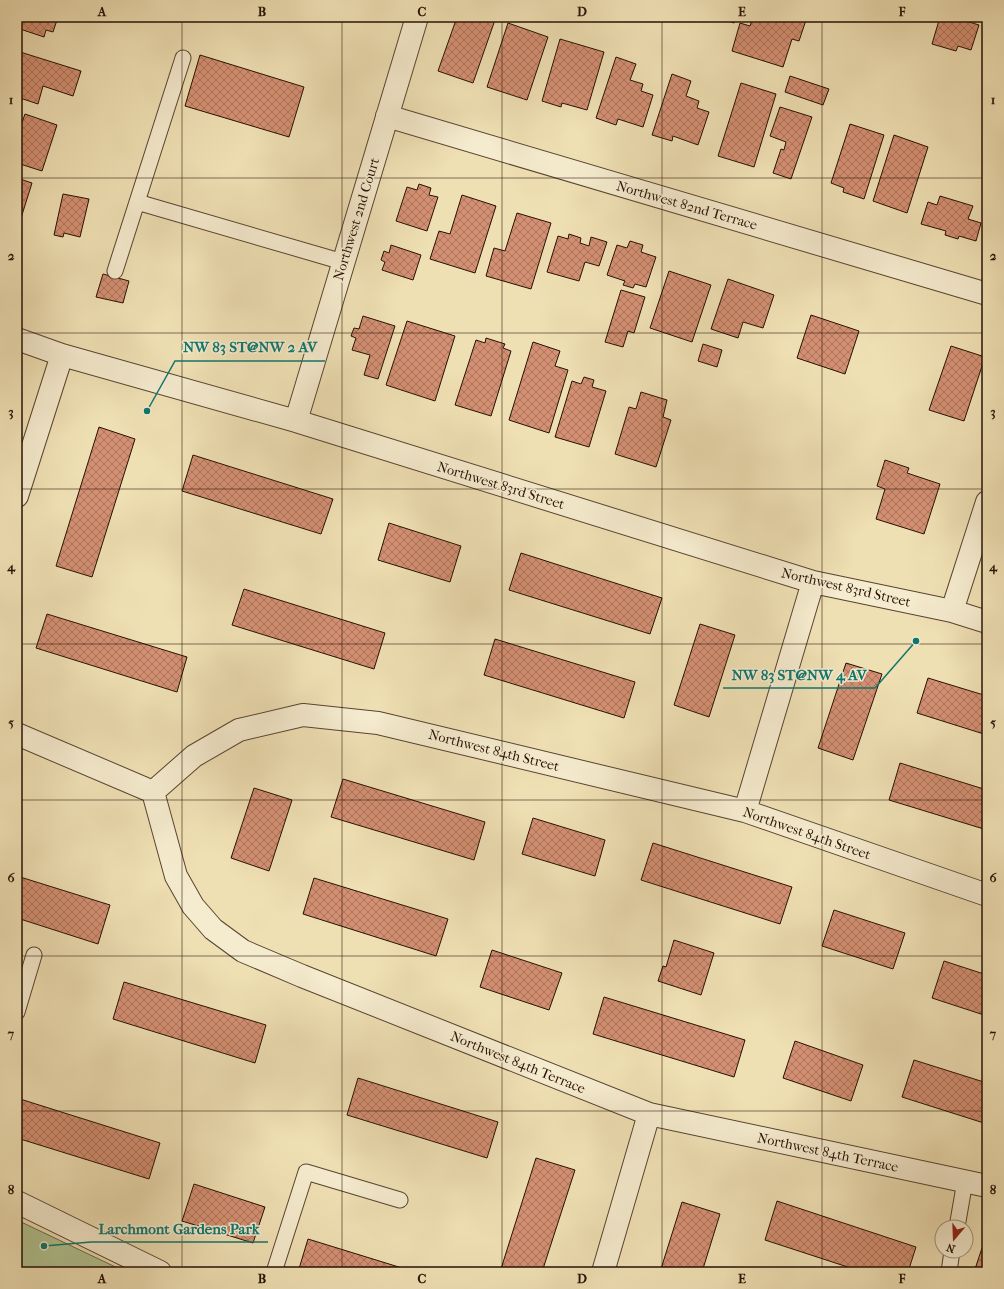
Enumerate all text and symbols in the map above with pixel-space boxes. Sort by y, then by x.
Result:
text: A [97,4,107,19]
text: B [258,4,267,19]
text: C [418,4,427,19]
text: D [577,4,587,19]
text: E [738,4,746,19]
text: F [898,4,906,19]
text: 1 [9,92,14,107]
text: 1 [991,92,996,107]
street label: Northwest 2nd Court [330,156,383,283]
street label: Northwest 82nd Terrace [614,177,759,234]
text: 2 [8,248,15,263]
text: 2 [990,248,997,263]
callout: NW 83 ST@NW 2 AV [175,334,325,361]
text: NW 83 ST@NW 2 AV [183,338,318,356]
text: 3 [8,404,14,420]
text: 3 [990,404,996,420]
street label: Northwest 83rd Street [435,458,567,513]
text: 4 [6,559,16,575]
text: 4 [988,559,998,575]
street label: Northwest 83rd Street [779,564,912,611]
callout: NW 83 ST@NW 4 AV [723,661,875,688]
text: NW 83 ST@NW 4 AV [731,666,868,684]
text: 5 [8,715,14,730]
text: 5 [990,715,996,730]
street label: Northwest 84th Street [427,726,561,775]
street label: Northwest 84th Street [741,804,873,863]
text: 6 [7,870,15,885]
text: 6 [989,870,997,885]
text: 7 [7,1026,15,1041]
text: 7 [989,1026,997,1041]
street label: Northwest 84th Terrace [448,1028,588,1097]
street label: Northwest 84th Terrace [756,1129,900,1176]
text: 8 [8,1182,15,1197]
text: 8 [990,1182,997,1197]
callout: Larchmont Gardens Park [91,1215,268,1242]
north arrow [934,1219,974,1259]
text: Larchmont Gardens Park [98,1220,261,1238]
text: N [944,1240,957,1255]
text: A [97,1271,107,1286]
text: B [258,1271,267,1286]
text: C [418,1271,427,1286]
text: D [577,1271,587,1286]
text: E [738,1271,746,1286]
text: F [898,1271,906,1286]

